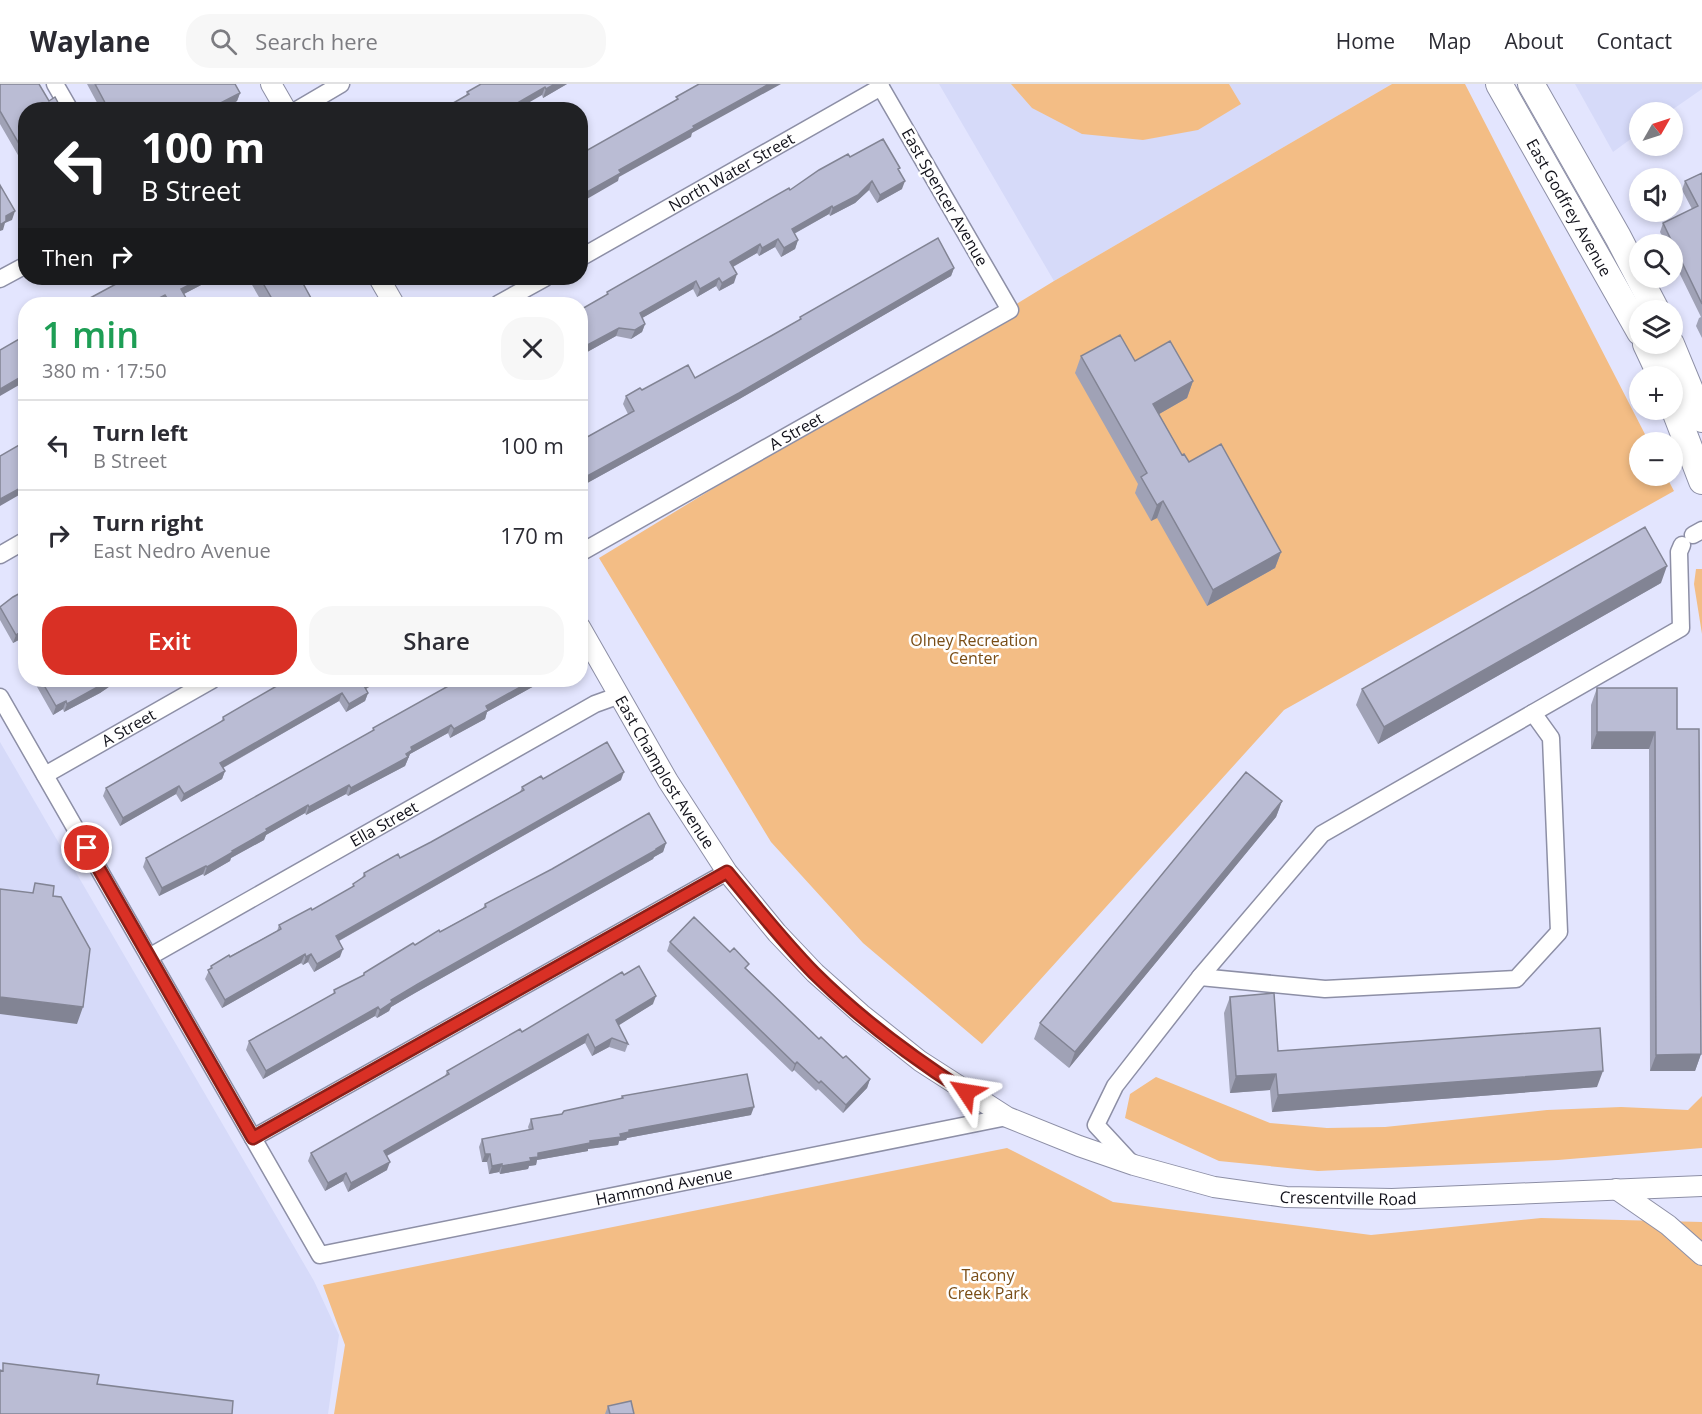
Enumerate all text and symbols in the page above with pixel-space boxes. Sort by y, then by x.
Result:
search box [186,14,606,68]
text: Waylane [30,22,150,60]
icon: search [207,25,240,58]
text: Search here [255,26,378,56]
text: Home [1336,27,1395,55]
text: Map [1428,27,1471,55]
text: About [1504,27,1564,55]
text: Contact [1597,27,1672,55]
north arrow [1629,102,1683,156]
map controls [1629,102,1683,486]
text: 100 m [141,118,265,175]
street label: East Spencer Avenue [897,124,993,270]
icon: left [42,126,120,204]
street label: North Water Street [664,127,799,217]
street label: East Godfrey Avenue [1521,135,1617,280]
button: sound [1629,168,1683,222]
text: B Street [141,172,241,209]
button: search [1629,234,1683,288]
icon: right [105,240,138,273]
text: Then [42,242,93,272]
button: layers [1629,300,1683,354]
text: 1 min [42,310,139,359]
button: close [501,317,564,380]
text: 380 m · 17:50 [42,357,167,384]
button: + [1629,366,1683,420]
street label: A Street [765,407,827,455]
text: Turn left [93,417,188,447]
icon: left [42,429,75,462]
text: 100 m [500,430,564,460]
button: − [1629,432,1683,486]
text: B Street [93,447,167,474]
text: Turn right [93,507,204,537]
icon: right [42,519,75,552]
text: 170 m [500,520,564,550]
text: East Nedro Avenue [93,537,271,564]
button: Exit [42,606,297,675]
button: Share [309,606,564,675]
park label: Olney Recreation Center [910,629,1038,669]
street label: East Champlost Avenue [610,691,720,853]
street label: A Street [97,703,160,752]
street label: Ella Street [346,796,422,852]
pin [61,822,112,873]
icon: arrive [70,831,103,864]
position arrow [934,1060,998,1124]
street label: Hammond Avenue [593,1161,734,1210]
street label: Crescentville Road [1278,1185,1417,1210]
park label: Tacony Creek Park [948,1264,1029,1304]

